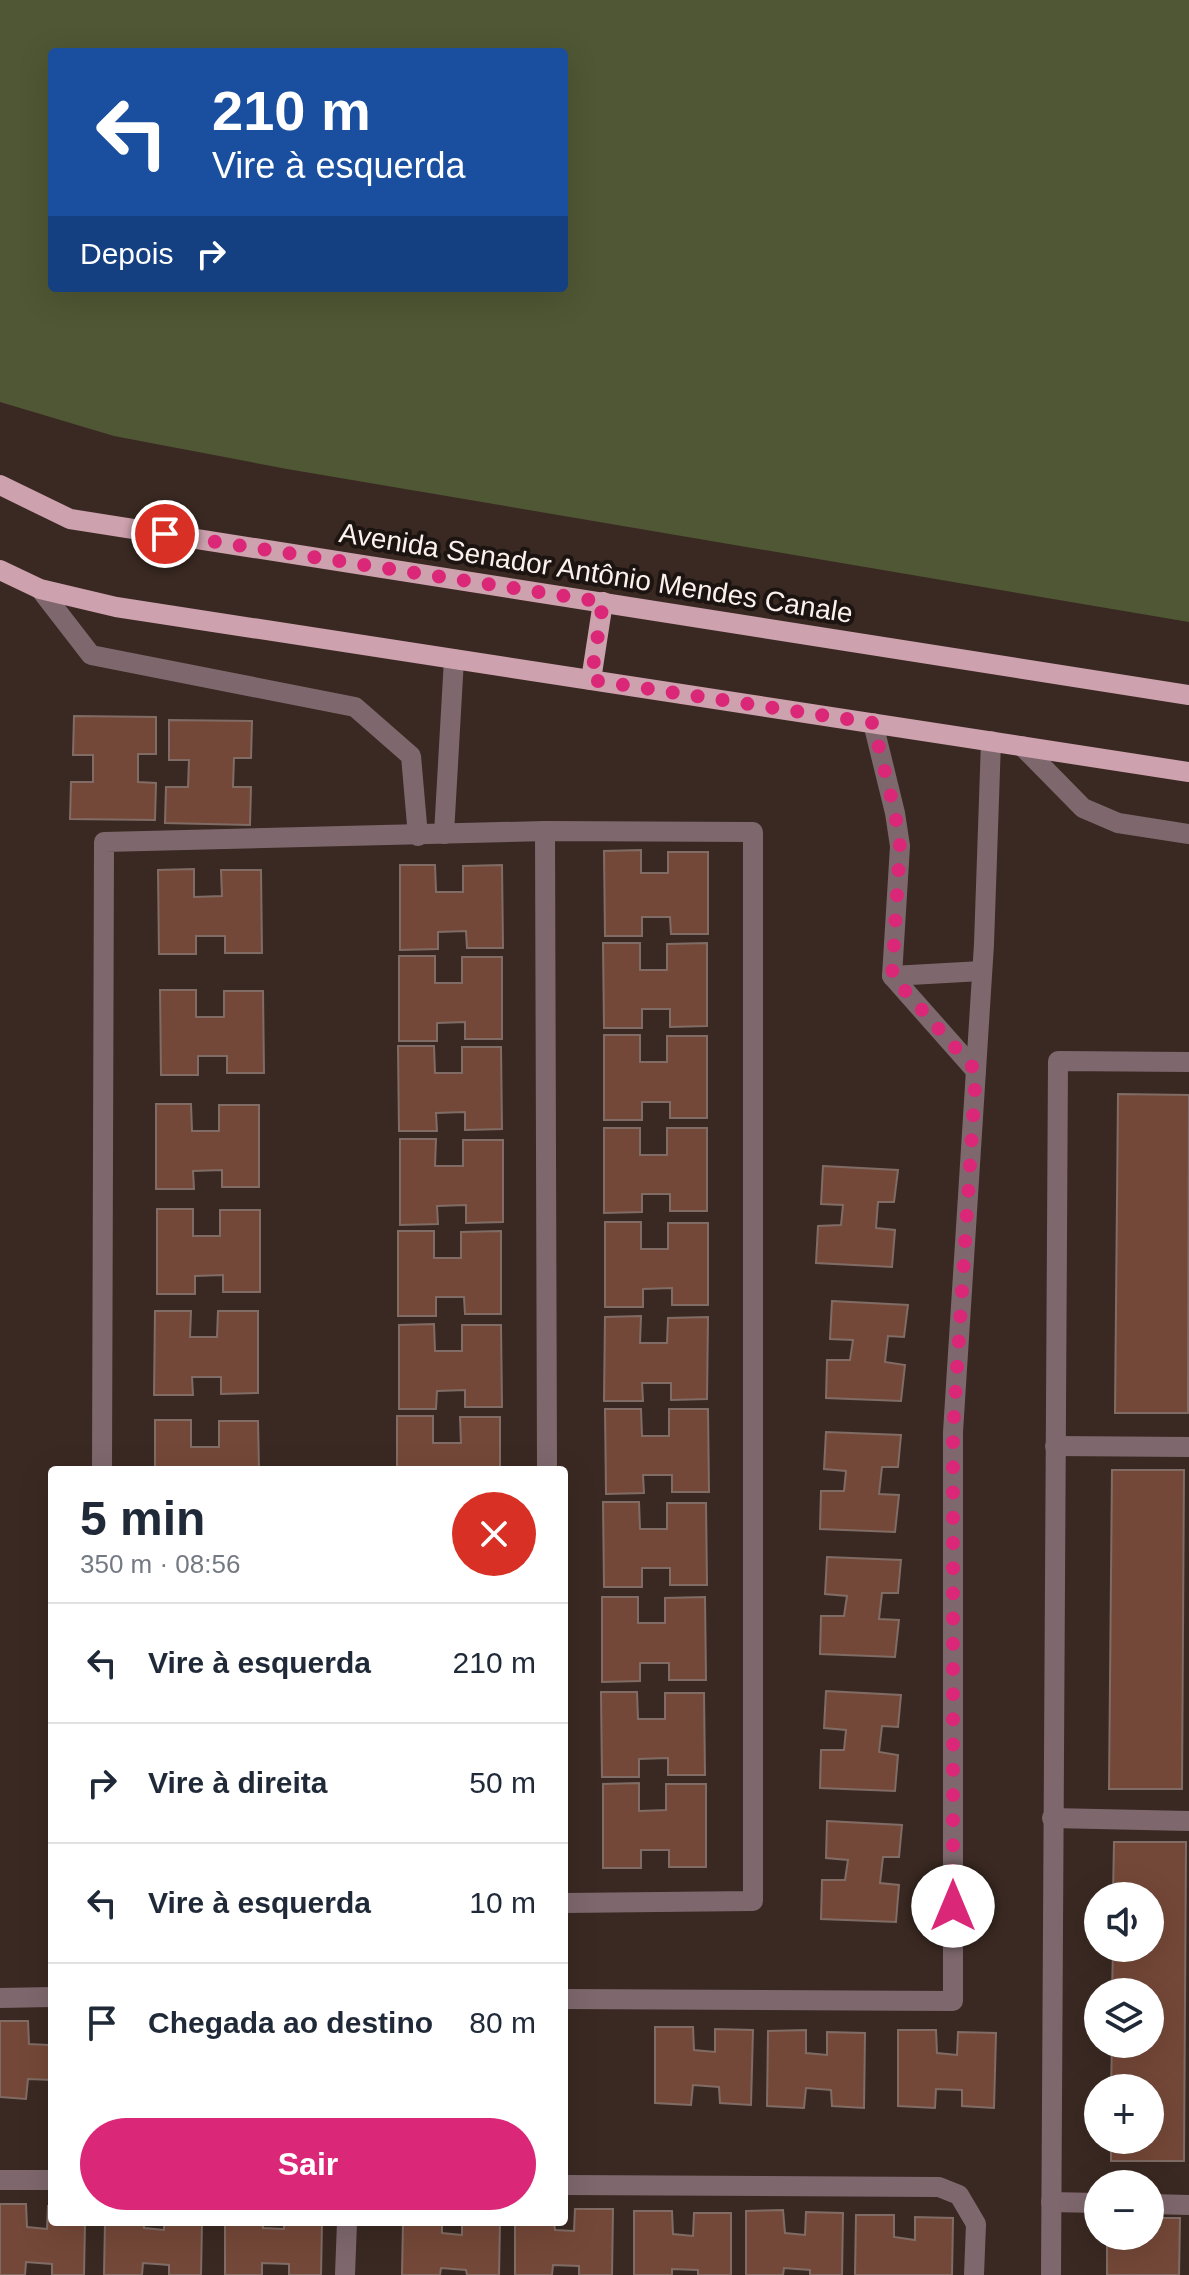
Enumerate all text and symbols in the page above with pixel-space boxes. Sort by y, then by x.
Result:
text: 210 m [212,79,371,142]
icon: left [80,80,184,184]
text: Vire à esquerda [212,145,466,186]
icon: right [189,232,233,276]
text: Depois [80,237,173,270]
pin [131,500,199,568]
icon: arrive [143,512,187,556]
street label: Avenida Senador Antônio Mendes Canale [337,517,855,629]
text: 5 min [80,1492,205,1545]
button: close [452,1492,536,1576]
text: 350 m · 08:56 [80,1549,240,1579]
icon: left [80,1641,124,1685]
text: Vire à esquerda [148,1646,371,1679]
text: 210 m [453,1646,536,1679]
icon: right [80,1761,124,1805]
text: Vire à direita [148,1766,328,1799]
text: 50 m [469,1766,536,1799]
position arrow [911,1864,995,1948]
icon: left [80,1881,124,1925]
map controls [1084,1882,1164,2250]
button: sound [1084,1882,1164,1962]
text: Vire à esquerda [148,1886,371,1919]
text: 10 m [469,1886,536,1919]
button: layers [1084,1978,1164,2058]
icon: arrive [80,2001,124,2045]
text: Chegada ao destino [148,2006,433,2039]
text: 80 m [469,2006,536,2039]
button: + [1084,2074,1164,2154]
button: Sair [80,2118,536,2210]
button: − [1084,2170,1164,2250]

